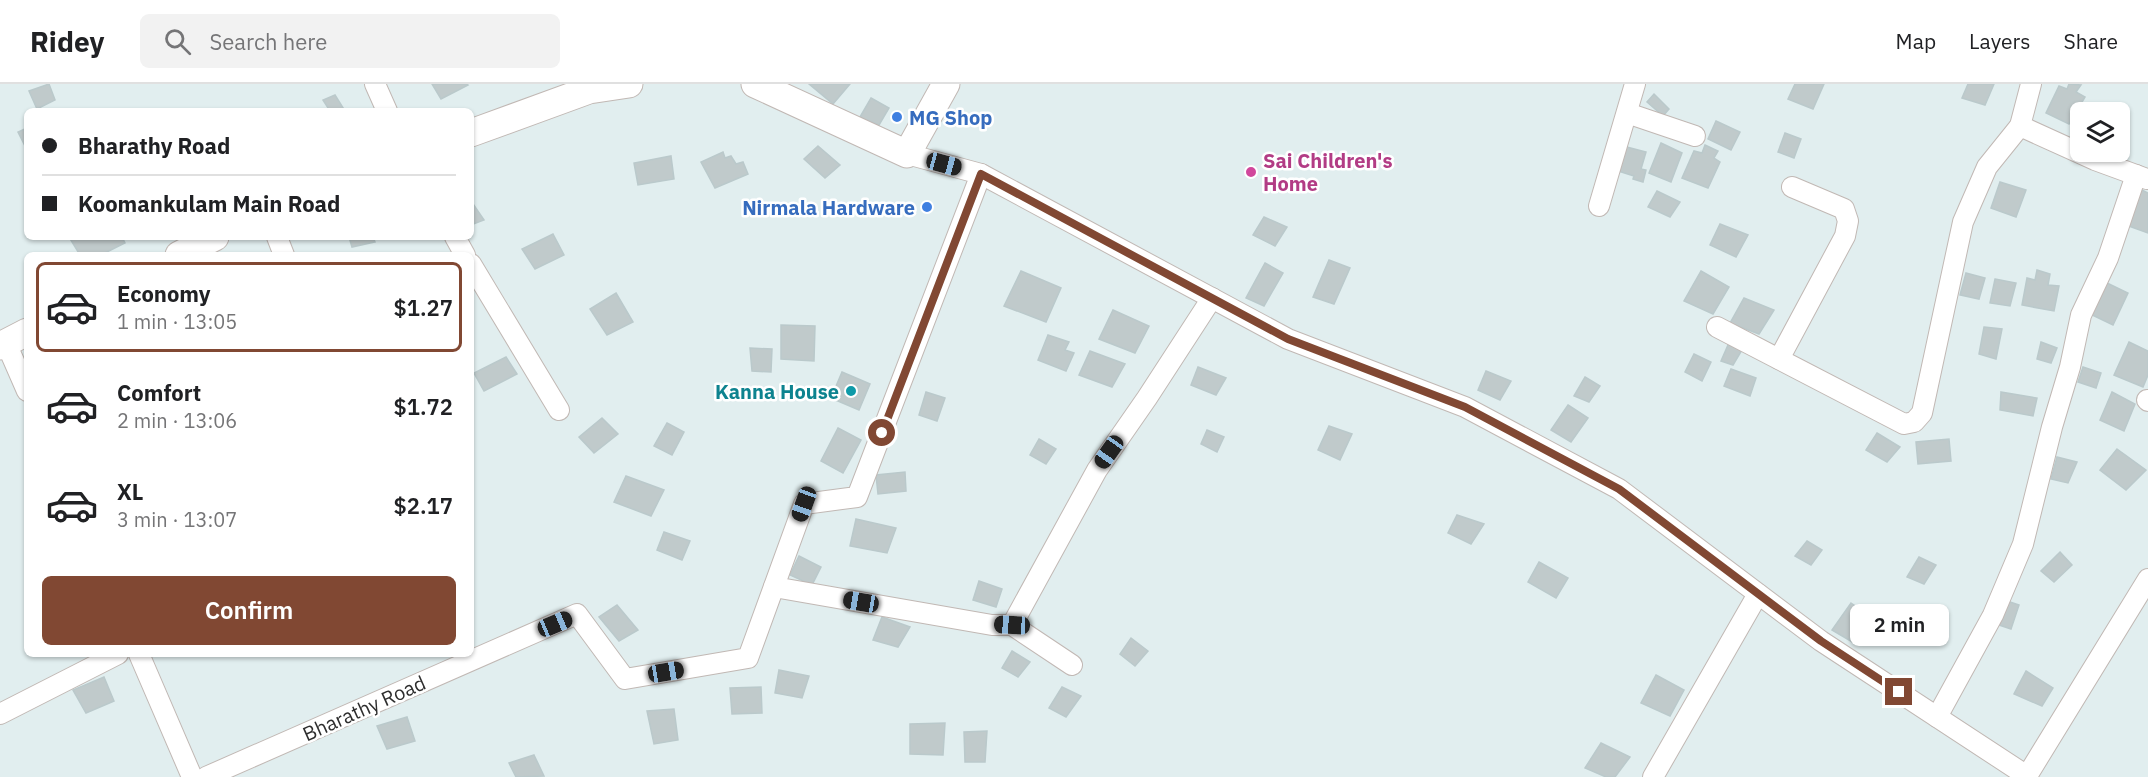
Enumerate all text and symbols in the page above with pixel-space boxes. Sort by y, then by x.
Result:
search box [140,14,560,68]
text: Ridey [30,23,104,60]
icon: search [161,25,194,58]
text: Search here [209,27,327,56]
text: Map [1896,27,1936,55]
text: Layers [1969,27,2031,55]
text: Share [2064,27,2118,55]
map controls [2070,102,2130,162]
button: layers [2070,102,2130,162]
place label: MG Shop [909,104,992,131]
marker: MG Shop [890,110,904,124]
text: Bharathy Road [78,131,230,160]
place label: Sai Children's Home [1263,147,1392,197]
car [924,151,964,177]
marker: Sai Children's Home [1244,165,1258,179]
text: Koomankulam Main Road [78,189,340,218]
place label: Nirmala Hardware [742,194,915,221]
marker: Nirmala Hardware [920,200,934,214]
text: Economy [117,279,211,308]
icon: car [45,280,99,334]
text: $1.27 [394,293,453,322]
text: 1 min · 13:05 [117,308,237,335]
text: Comfort [117,378,201,407]
place label: Kanna House [715,378,839,405]
icon: car [45,379,99,433]
marker: Kanna House [844,384,858,398]
text: $1.72 [394,392,453,421]
text: 2 min · 13:06 [117,407,237,434]
route start [868,419,895,446]
car [1091,432,1127,472]
text: XL [117,477,143,506]
icon: car [45,478,99,532]
car [789,484,819,524]
text: $2.17 [394,491,453,520]
text: 3 min · 13:07 [117,506,237,533]
button: Confirm [42,576,456,645]
car [842,590,880,614]
callout: 2 min [1850,605,1948,647]
car [535,609,575,639]
text: 2 min [1874,611,1925,638]
car [994,615,1030,635]
car [647,660,685,684]
street label: Bharathy Road [298,669,430,747]
route end [1885,678,1912,705]

